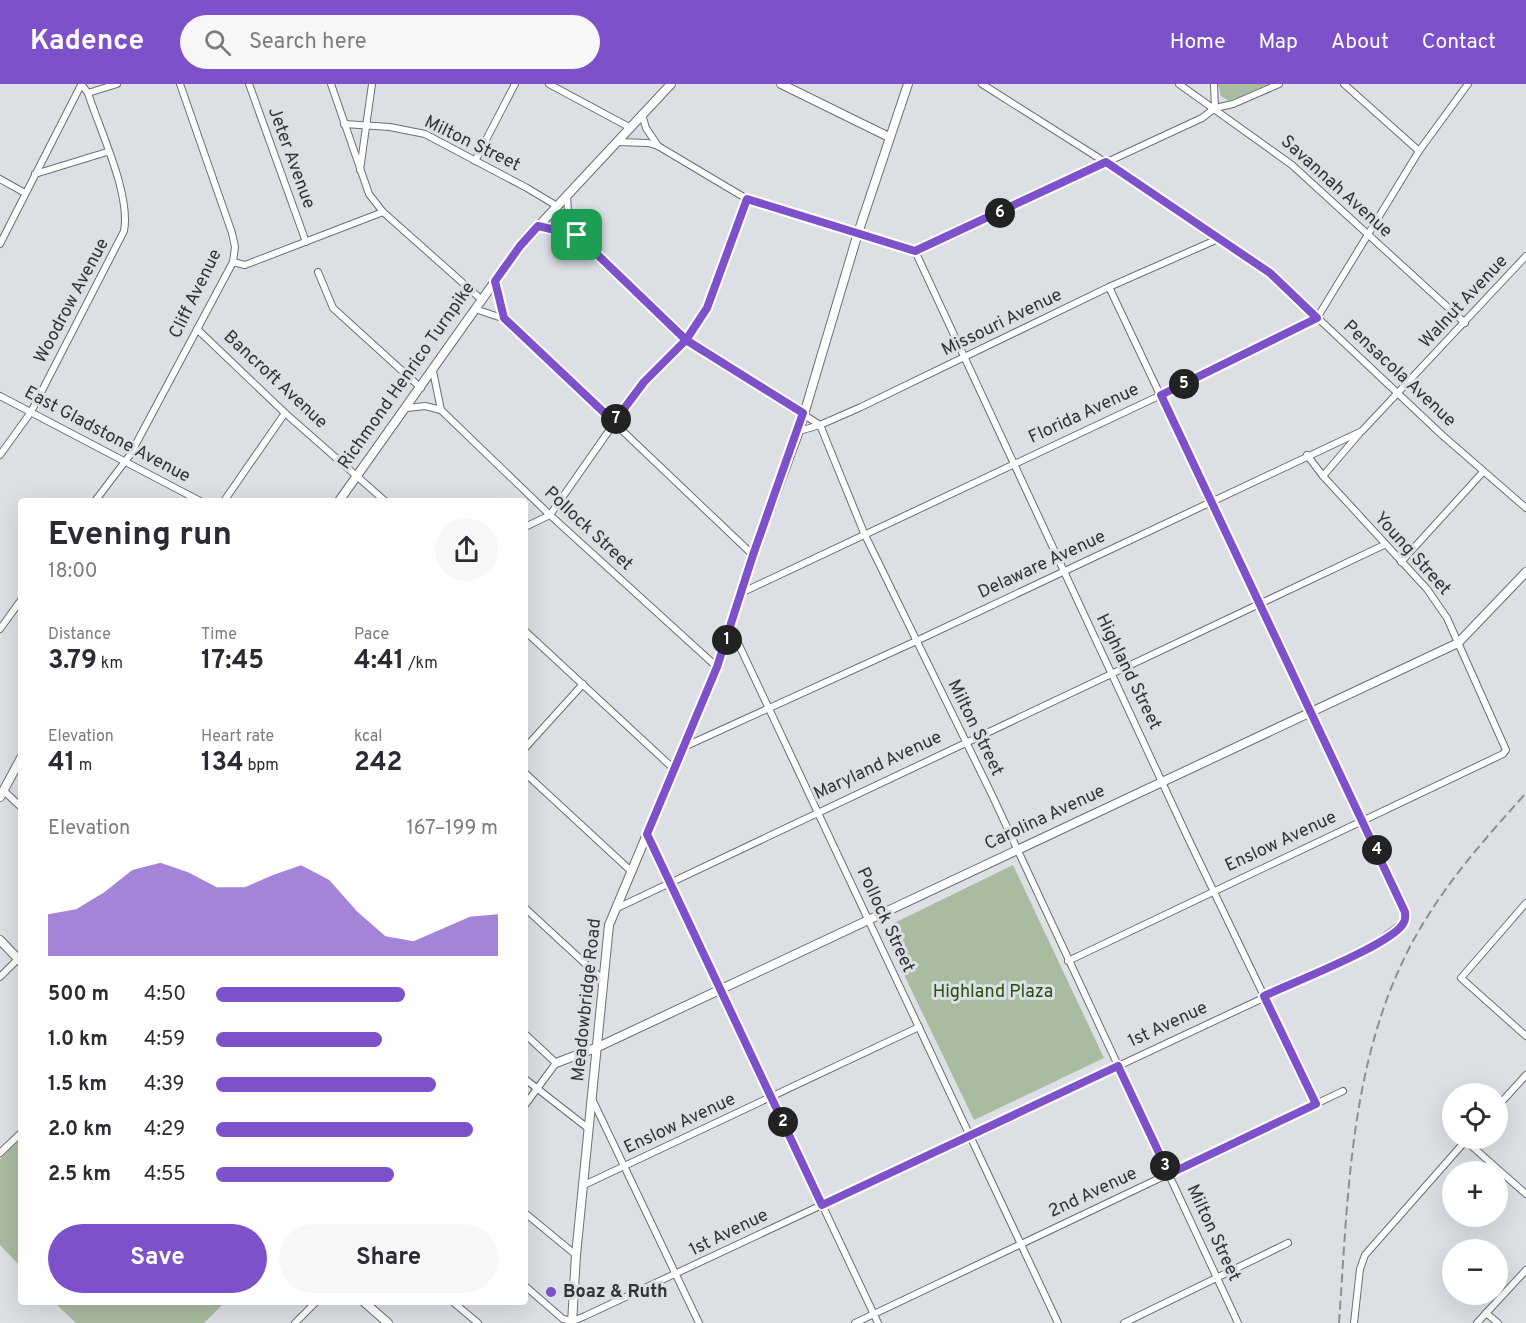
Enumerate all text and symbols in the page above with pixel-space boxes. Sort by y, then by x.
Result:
search box [180,15,600,69]
text: Kadence [30,24,144,60]
icon: search [201,26,234,59]
text: Search here [249,29,367,56]
text: Home [1170,29,1226,56]
text: Map [1259,29,1298,56]
text: About [1331,29,1389,56]
text: Contact [1422,29,1496,56]
street label: Jeter Avenue [262,104,320,212]
street label: Milton Street [420,111,524,177]
street label: Savannah Avenue [1275,131,1397,243]
pin: 6 [985,198,1015,228]
text: 6 [995,203,1005,223]
pin [551,209,602,260]
icon: arrive [560,218,593,251]
street label: Woodrow Avenue [29,234,115,368]
street label: Cliff Avenue [164,245,228,343]
street label: Walnut Avenue [1415,250,1513,354]
street label: Richmond Henrico Turnpike [333,278,481,474]
street label: Missouri Avenue [938,284,1066,362]
street label: Pensacola Avenue [1338,316,1460,432]
street label: Bancroft Avenue [218,326,332,434]
pin: 5 [1169,369,1199,399]
text: 5 [1179,374,1189,394]
street label: Florida Avenue [1025,378,1143,450]
street label: East Gladstone Avenue [20,381,194,489]
pin: 7 [601,404,631,434]
text: 7 [612,409,620,429]
street label: Pollock Street [539,482,637,576]
street label: Young Street [1369,507,1455,601]
text: Evening run [48,515,232,557]
button: share [435,518,498,581]
street label: Delaware Avenue [975,525,1109,605]
text: 18:00 [48,559,98,585]
street label: Highland Street [1090,610,1166,734]
text: Distance [48,625,111,645]
text: Time [201,625,237,645]
text: Pace [354,625,389,645]
pin: 1 [712,625,742,655]
text: 1 [724,630,730,650]
text: 3.79 [48,645,97,678]
text: 17:45 [201,645,264,678]
text: 4:41 [354,645,404,678]
text: km [97,654,123,674]
text: /km [404,654,438,674]
street label: Milton Street [942,676,1008,780]
street label: Maryland Avenue [810,726,946,806]
text: Elevation [48,727,114,747]
text: Heart rate [201,727,274,747]
text: kcal [354,727,382,747]
text: 41 [48,747,75,780]
text: 134 [201,747,244,780]
text: 242 [354,747,403,780]
text: m [75,756,92,776]
text: bpm [244,756,279,776]
street label: Carolina Avenue [981,780,1109,856]
street label: Enslow Avenue [1222,806,1340,878]
text: Elevation [48,816,130,842]
text: 167–199 m [406,816,498,842]
pin: 4 [1362,835,1392,865]
text: 4 [1372,840,1382,860]
street label: Pollock Street [851,864,919,976]
street label: Meadowbridge Road [567,917,607,1083]
park label: Highland Plaza [933,981,1053,1004]
text: 500 m [48,982,109,1008]
text: 4:50 [144,982,186,1008]
street label: 1st Avenue [1125,997,1211,1053]
text: 1.0 km [48,1027,108,1053]
text: 4:59 [144,1027,185,1053]
text: 1.5 km [48,1072,107,1098]
text: 4:39 [144,1072,185,1098]
map controls [1442,1083,1508,1305]
button: locate [1442,1083,1508,1149]
street label: Enslow Avenue [621,1088,739,1160]
pin: 2 [768,1107,798,1137]
text: 2 [778,1112,788,1132]
text: 2.0 km [48,1117,112,1143]
text: 4:29 [144,1117,185,1143]
pin: 3 [1150,1151,1180,1181]
text: 3 [1160,1156,1170,1176]
button: + [1442,1161,1508,1227]
text: 2.5 km [48,1162,111,1188]
text: 4:55 [144,1162,186,1188]
street label: 2nd Avenue [1045,1162,1141,1224]
street label: Milton Street [1181,1181,1245,1285]
street label: 1st Avenue [686,1204,772,1262]
button: Save [48,1224,267,1293]
button: Share [279,1224,498,1293]
button: − [1442,1239,1508,1305]
place label: Boaz & Ruth [563,1281,668,1304]
marker: Boaz & Ruth [544,1285,558,1299]

